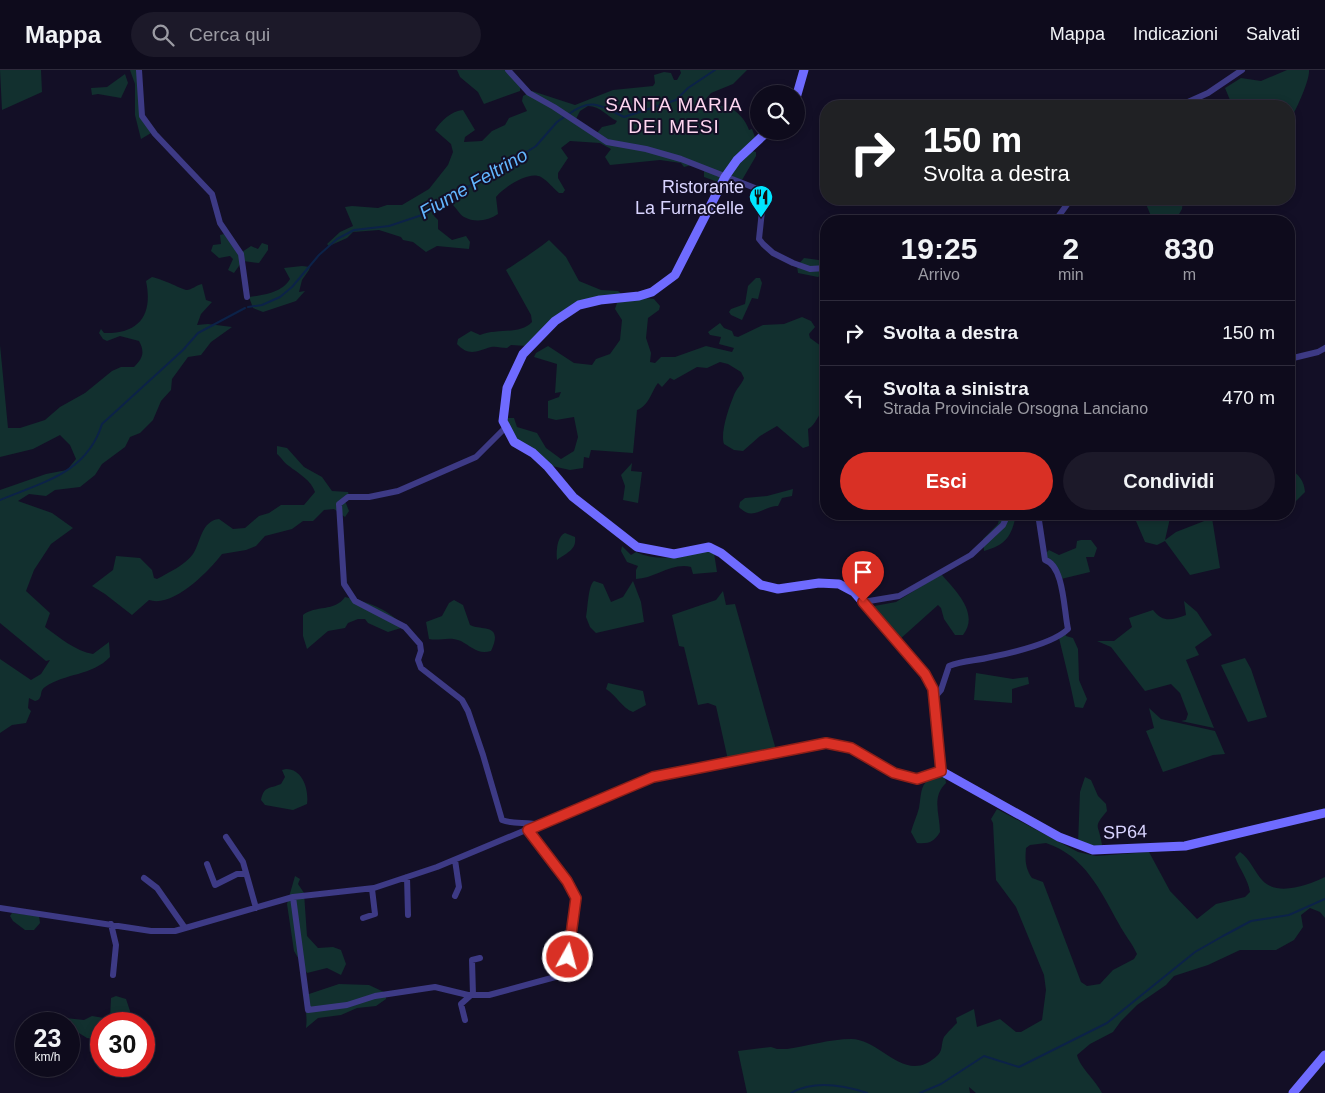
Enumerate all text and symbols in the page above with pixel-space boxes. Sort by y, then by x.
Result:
search box [131,12,481,57]
text: Mappa [25,21,101,48]
icon: search [149,21,177,49]
text: Cerca qui [189,24,270,45]
text: Mappa [1050,24,1105,44]
text: Indicazioni [1133,24,1218,44]
text: Salvati [1246,24,1300,44]
map controls [750,85,805,140]
button: search [750,85,805,140]
district label: SANTA MARIA DEI MESI [605,94,743,137]
icon: right [840,120,905,185]
text: 150 m [923,120,1022,159]
water label: Fiume Feltrino [415,144,531,223]
text: Svolta a destra [923,161,1070,186]
place label: Ristorante La Furnacelle [635,177,744,218]
restaurant icon: Ristorante La Furnacelle [748,184,774,218]
text: 19:25 [901,232,977,265]
text: 2 [1062,232,1079,265]
text: 830 [1164,232,1214,265]
text: Arrivo [918,266,960,283]
text: min [1058,266,1084,283]
text: m [1183,266,1196,283]
icon: right [840,319,868,347]
text: Svolta a destra [883,322,1018,343]
text: 150 m [1222,322,1275,343]
text: Svolta a sinistra [883,378,1029,399]
icon: left [840,384,868,412]
text: 470 m [1222,387,1275,408]
text: Strada Provinciale Orsogna Lanciano [883,400,1148,417]
button: Esci [840,452,1053,510]
button: Condividi [1063,452,1275,510]
pin [842,551,884,602]
icon: arrive [849,558,877,586]
street label: SP64 [1103,821,1147,843]
position arrow [541,930,593,982]
speed limit sign: 30 [90,1012,155,1077]
text: 23 [34,1024,61,1052]
text: km/h [34,1050,61,1064]

